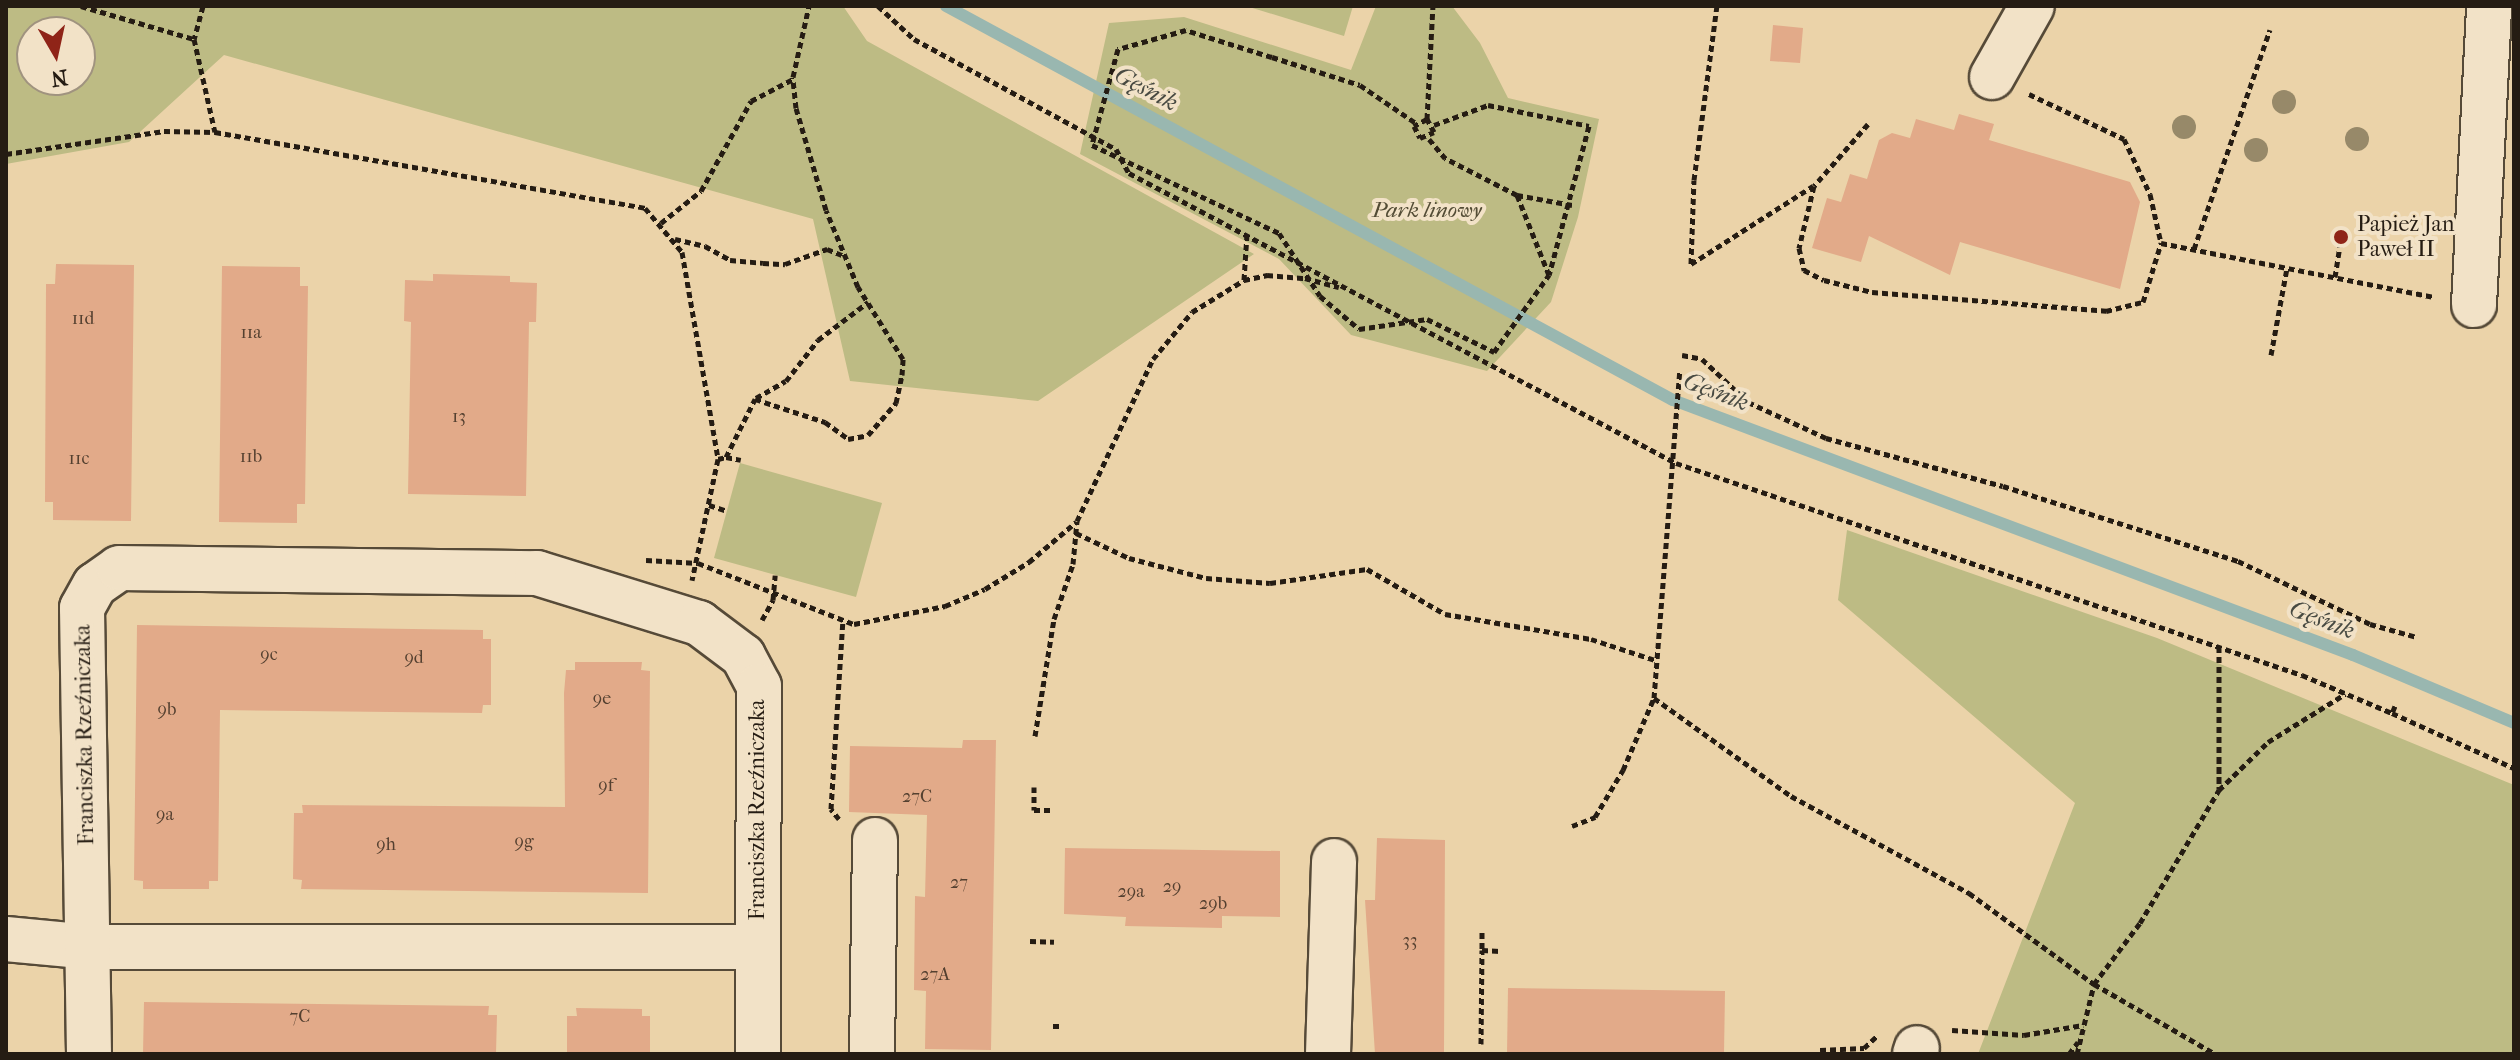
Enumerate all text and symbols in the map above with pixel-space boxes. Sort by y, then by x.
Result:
north arrow [16,16,96,96]
water label: Gęśnik [1109,60,1183,118]
text: N [49,64,70,92]
park label: Park linowy [1372,198,1482,224]
place label: Papież Jan Paweł II [2357,211,2454,262]
marker: Papież Jan Paweł II [2332,228,2350,246]
house number: 11d [72,308,94,330]
house number: 11a [240,322,262,344]
water label: Gęśnik [1679,366,1753,418]
house number: 13 [452,406,466,428]
house number: 11b [240,446,262,468]
house number: 11c [69,448,89,470]
water label: Gęśnik [2285,594,2359,646]
street label: Franciszka Rzeźniczaka [70,624,100,846]
house number: 9c [260,644,278,666]
house number: 9d [404,647,424,669]
house number: 9e [593,688,611,710]
house number: 9b [158,699,176,721]
street label: Franciszka Rzeźniczaka [745,700,771,920]
house number: 9f [598,775,614,797]
house number: 27C [902,786,932,808]
house number: 9a [156,804,174,826]
house number: 9g [514,831,534,853]
house number: 9h [376,834,396,856]
house number: 27 [950,872,968,894]
house number: 29 [1163,876,1181,898]
house number: 29a [1117,881,1145,903]
house number: 29b [1199,893,1227,915]
house number: 33 [1403,930,1417,952]
house number: 27A [920,964,950,986]
house number: 7C [290,1006,310,1028]

